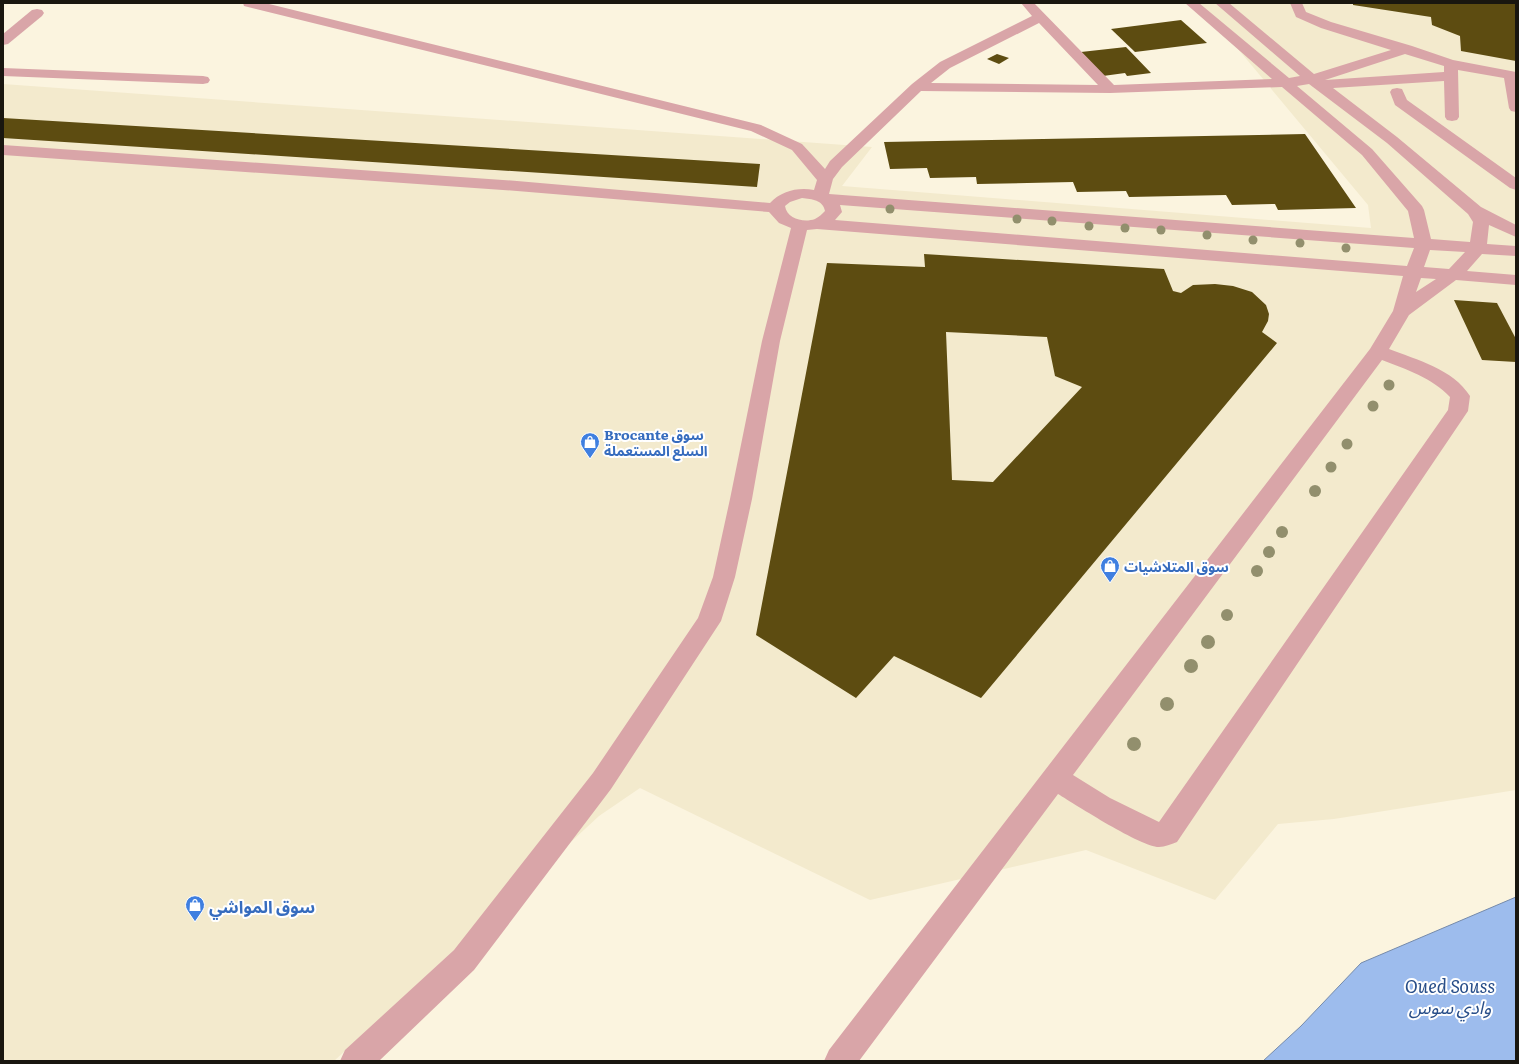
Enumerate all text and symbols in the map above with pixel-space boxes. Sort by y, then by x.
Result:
place label: Brocante سوق السلع المستعملة [604,424,708,461]
shop icon: Brocante سوق السلع المستعملة [579,431,601,459]
shop icon: سوق المتلاشيات [1099,555,1121,583]
place label: سوق المتلاشيات [1124,556,1229,576]
place label: سوق المواشي [209,893,315,920]
shop icon: سوق المواشي [184,894,206,922]
water label: Oued Souss وادي سوس [1405,972,1495,1022]

